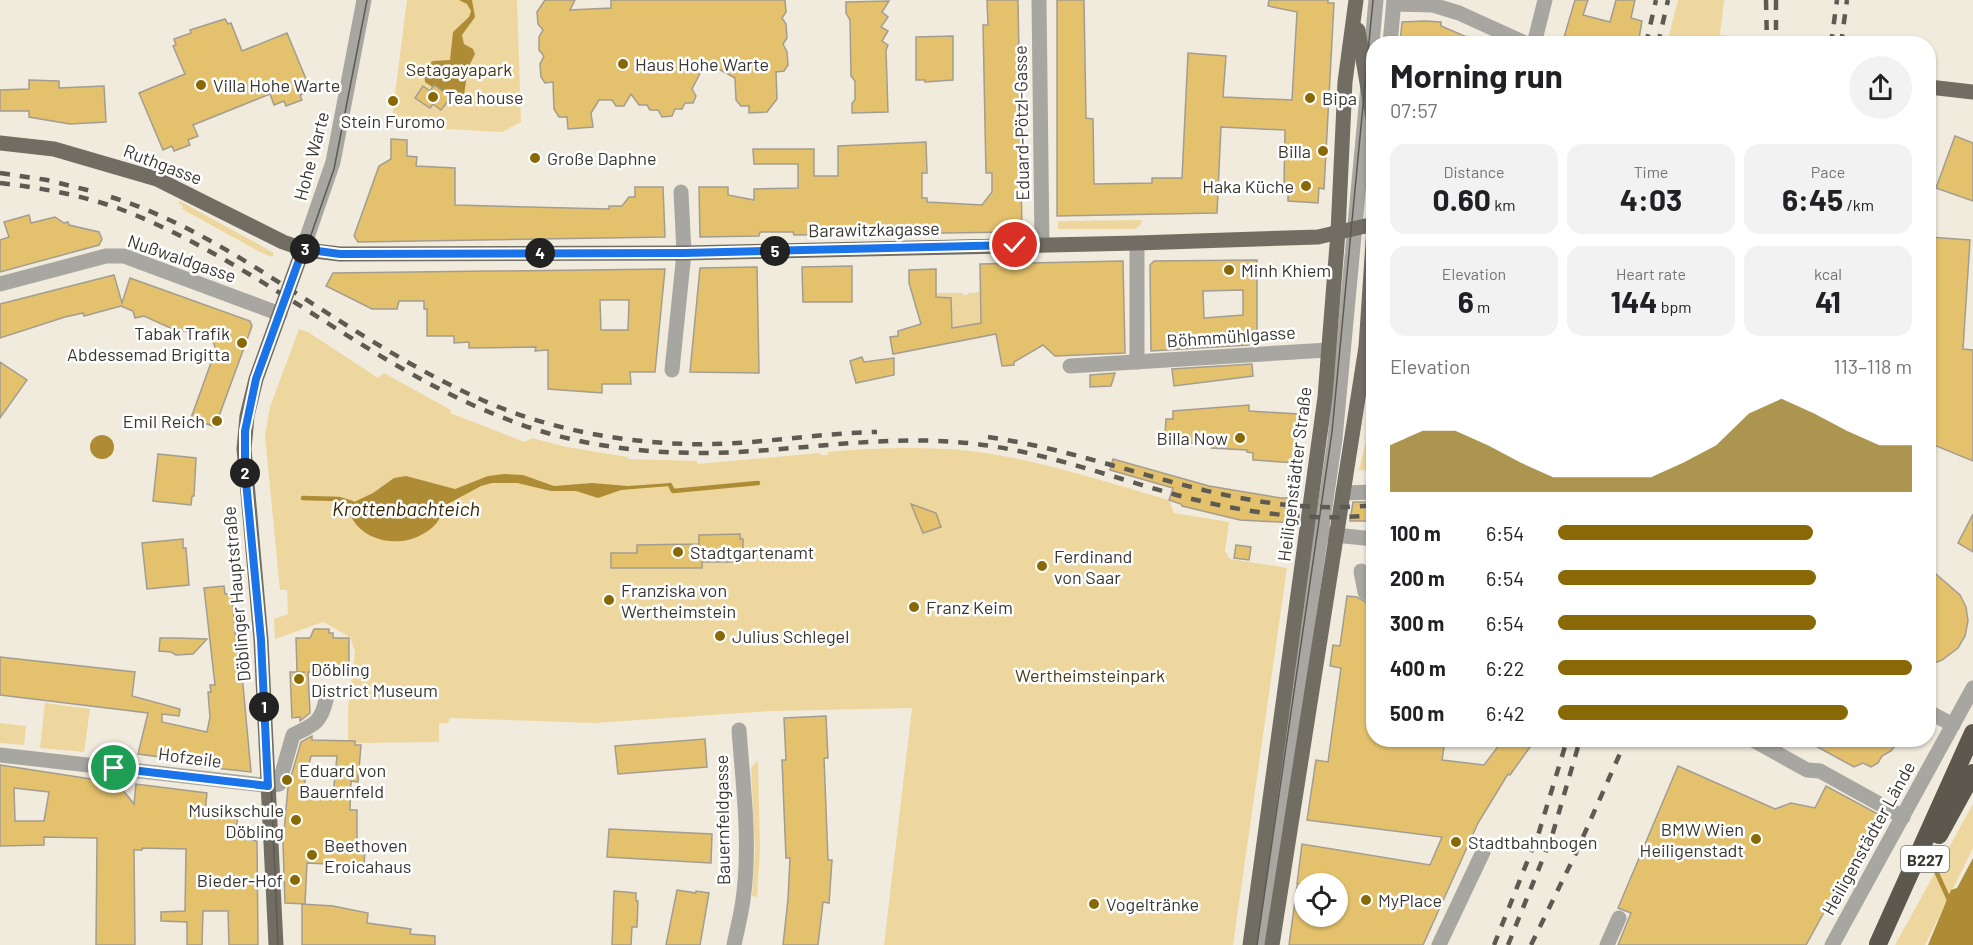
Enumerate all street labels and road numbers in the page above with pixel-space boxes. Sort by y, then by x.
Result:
street label: Eduard-Pötzl-Gasse [1009,45,1033,201]
street label: Hohe Warte [289,109,333,203]
street label: Ruthgasse [121,139,205,189]
street label: Barawitzkagasse [808,217,940,241]
street label: Nußwaldgasse [125,229,239,287]
street label: Böhmmühlgasse [1166,321,1296,351]
street label: Heiligenstädter Straße [1272,385,1316,563]
street label: Döblinger Hauptstraße [217,505,255,683]
street label: Hofzeile [157,742,223,772]
street label: Bauernfeldgasse [710,755,734,885]
street label: Heiligenstädter Lände [1817,757,1919,919]
road number: B227 [1901,846,1949,872]

